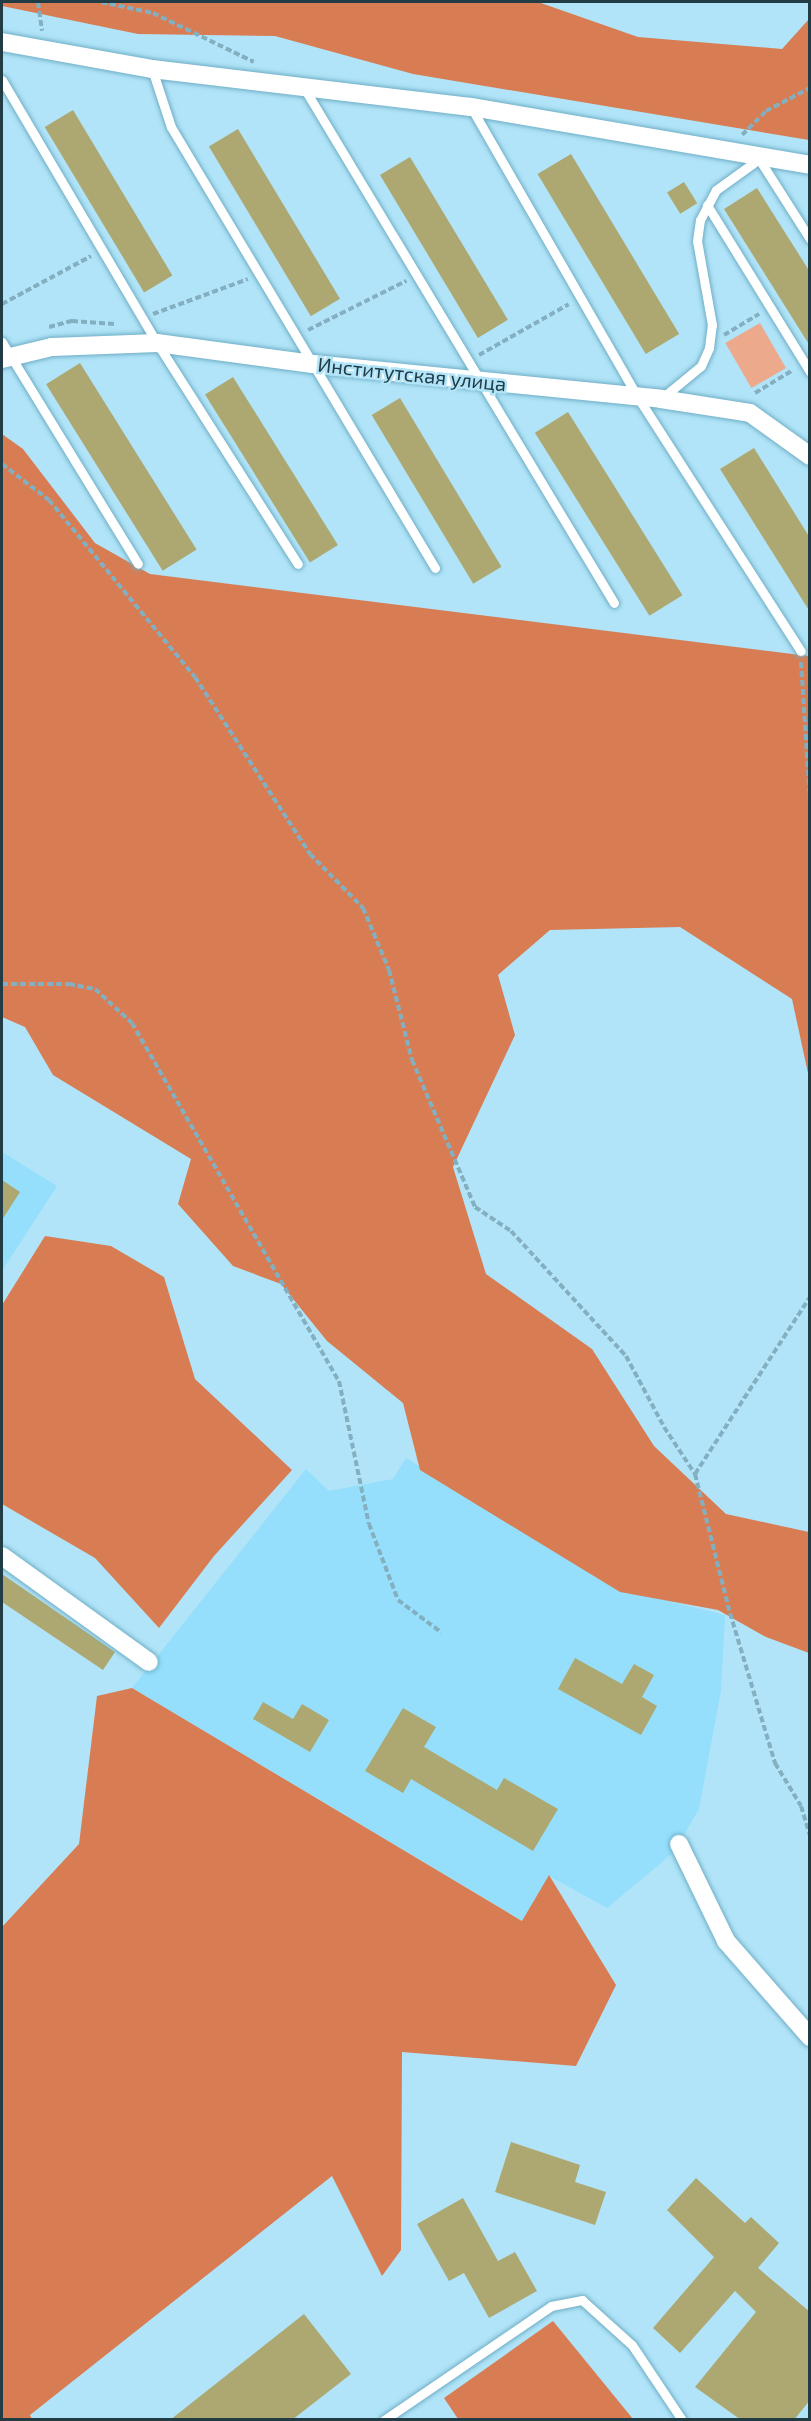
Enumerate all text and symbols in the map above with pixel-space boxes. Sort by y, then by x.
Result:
street label: Институтская улица [316,352,508,396]

